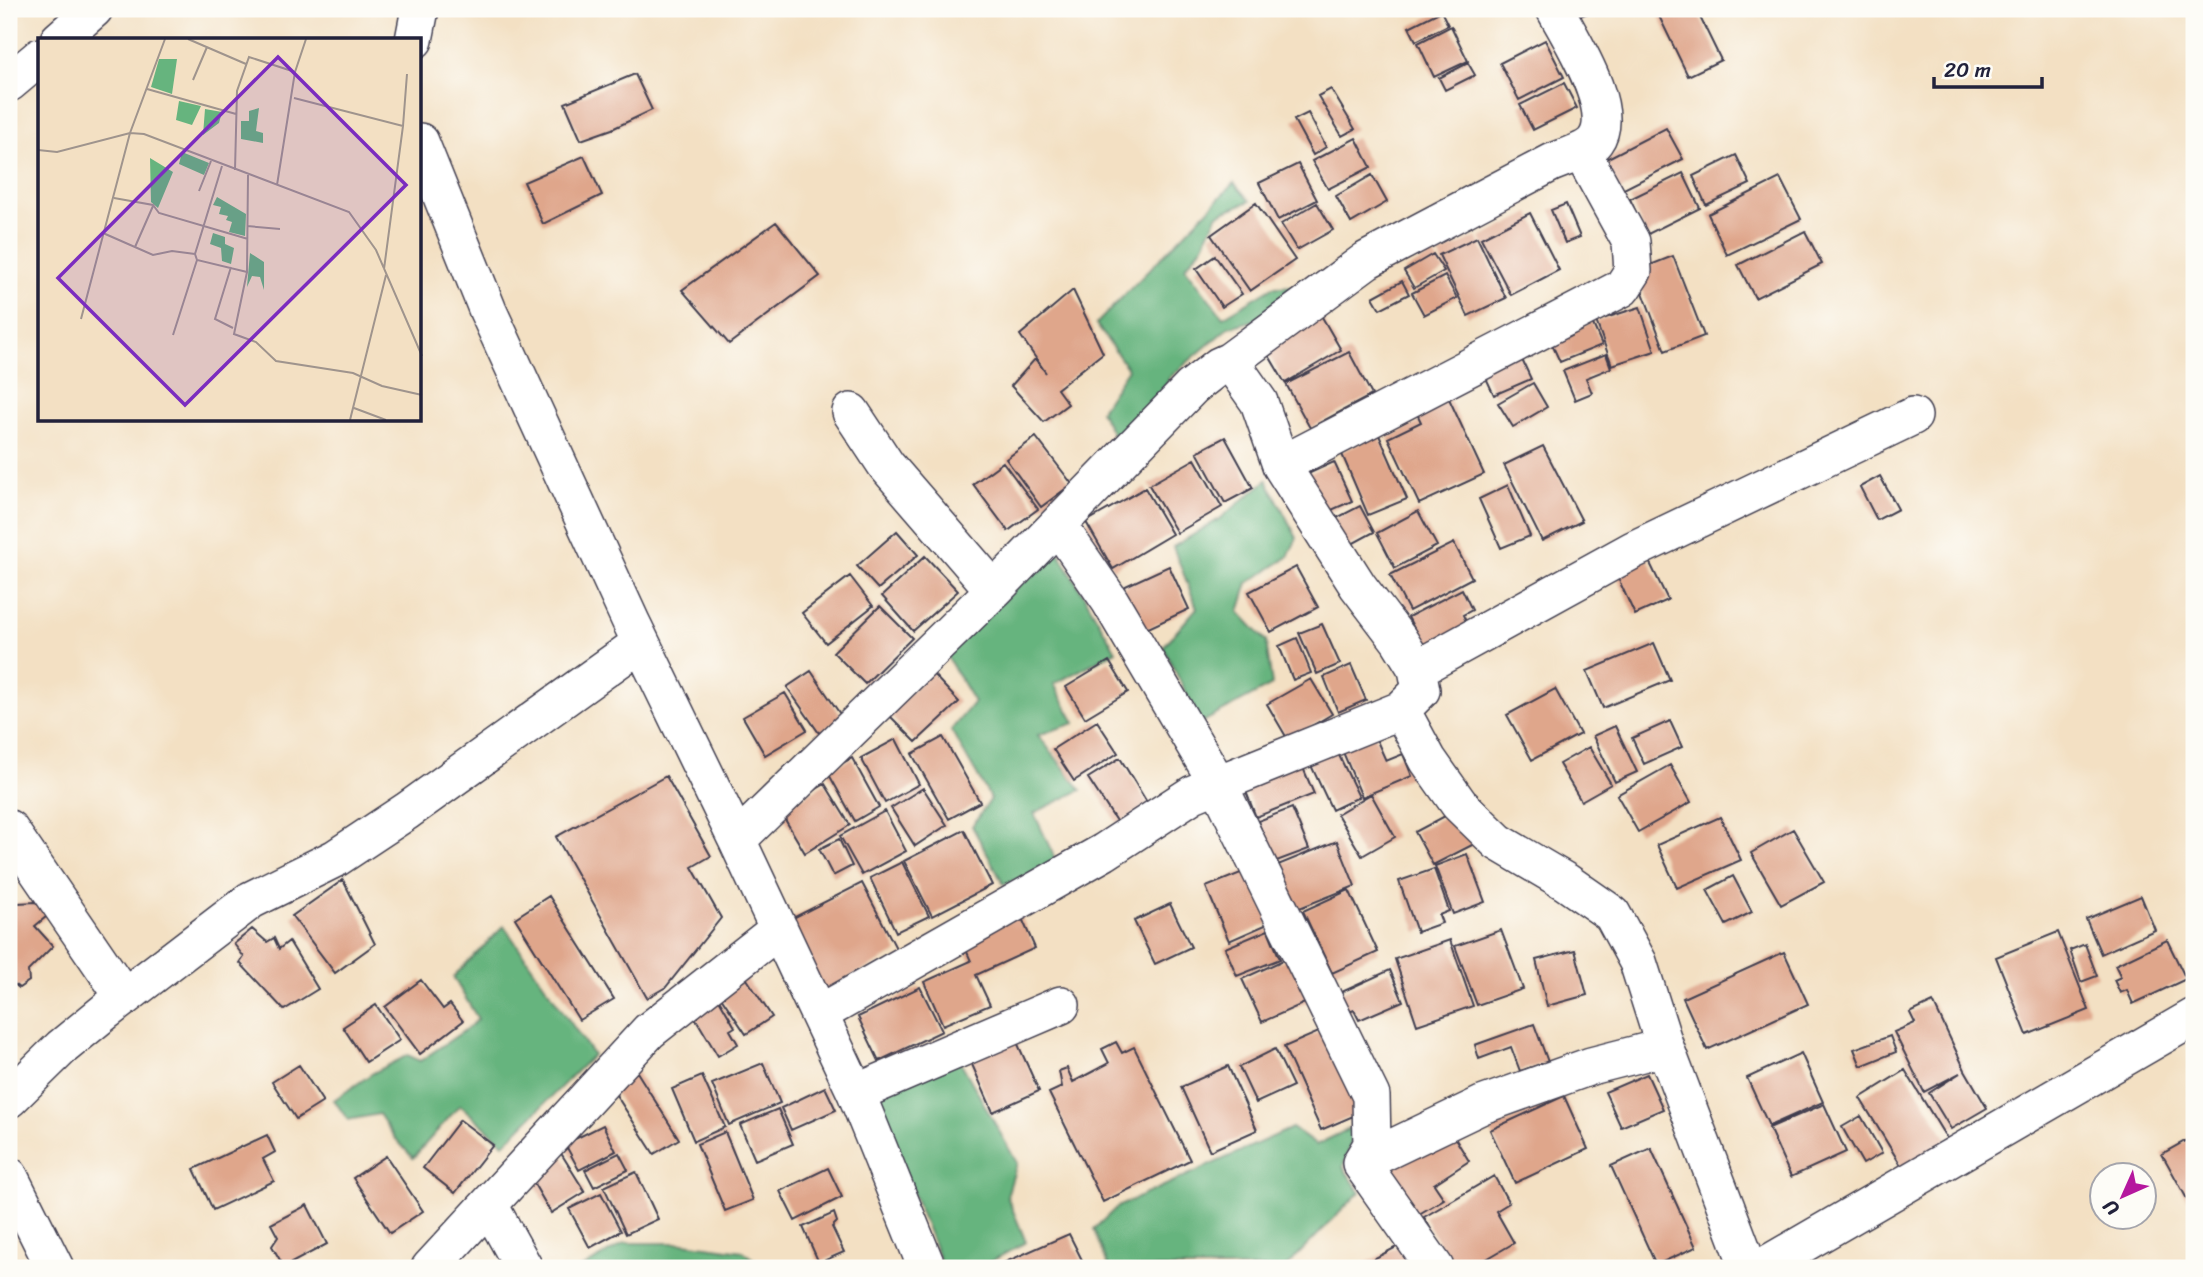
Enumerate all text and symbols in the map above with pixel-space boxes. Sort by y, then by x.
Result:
inset map [38,38,422,422]
scale bar [1934,46,2042,90]
text: 20 m [1944,51,1991,89]
north arrow [2088,1162,2158,1232]
text: U [2094,1191,2127,1224]

